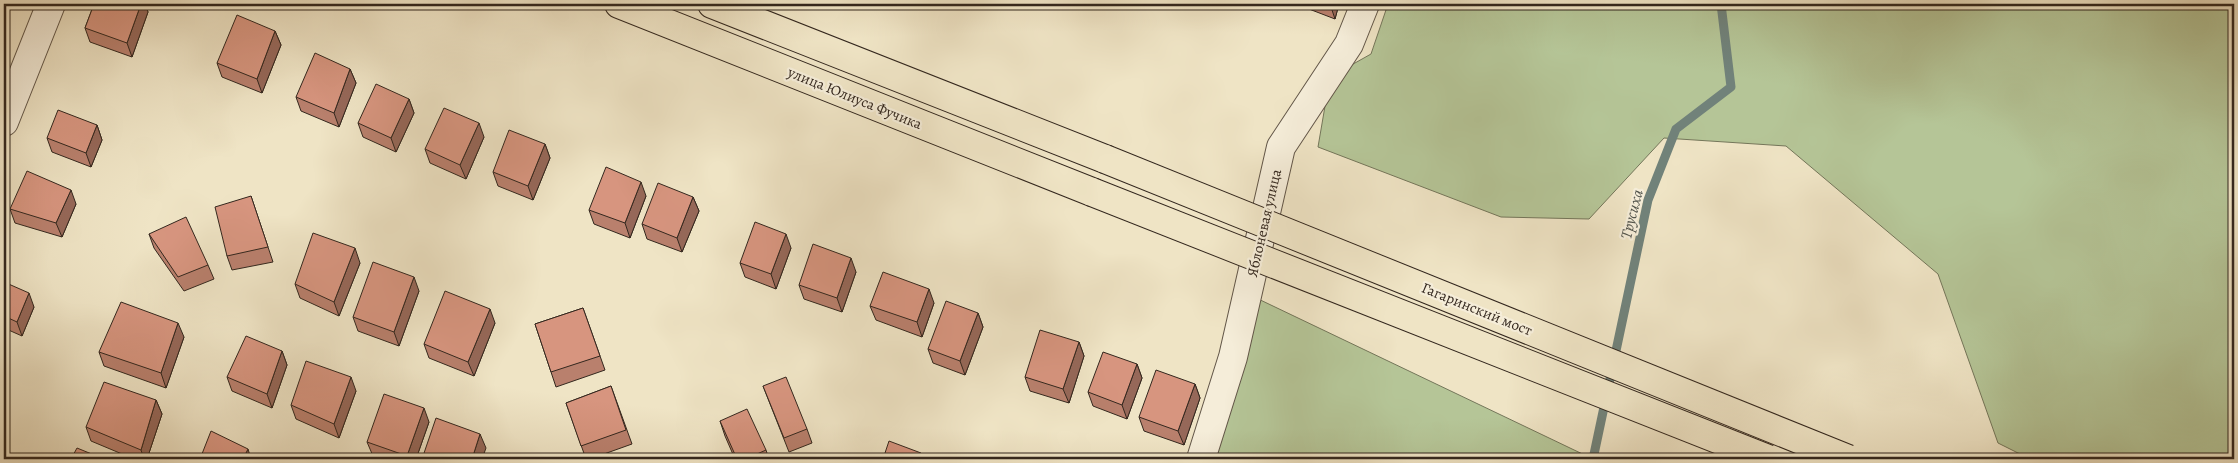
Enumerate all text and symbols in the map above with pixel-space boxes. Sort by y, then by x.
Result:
street label: улица Юлиуса Фучика [784,62,925,134]
street label: Яблоневая улица [1242,167,1286,279]
water label: Трусиха [1615,187,1649,241]
street label: Гагаринский мост [1419,278,1536,340]

